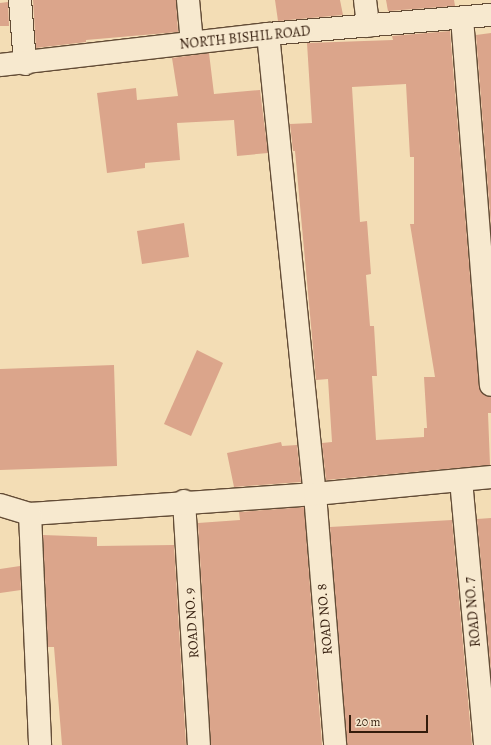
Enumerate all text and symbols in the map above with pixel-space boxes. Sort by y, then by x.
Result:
street label: NORTH BISHIL ROAD [179,23,311,53]
street label: ROAD NO. 7 [462,576,484,648]
street label: ROAD NO. 8 [314,583,336,655]
street label: ROAD NO. 9 [181,587,203,659]
scale bar [351,707,430,733]
text: 20 m [356,714,380,730]

